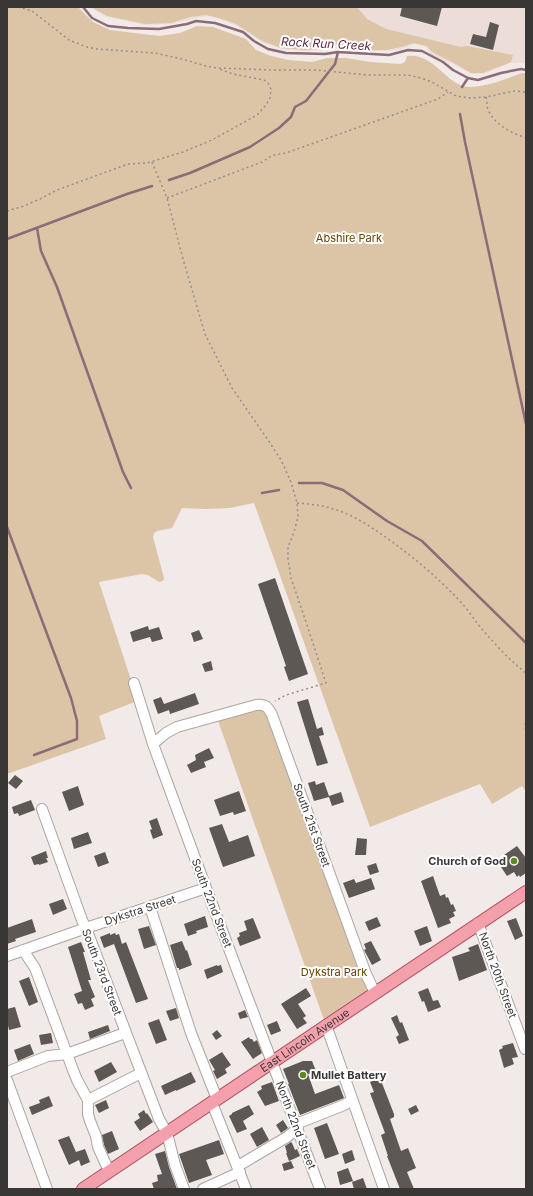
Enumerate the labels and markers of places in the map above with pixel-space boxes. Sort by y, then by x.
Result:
place label: Church of God [428,854,506,868]
marker: Church of God [509,856,519,866]
place label: Mullet Battery [311,1068,387,1082]
marker: Mullet Battery [298,1070,308,1080]

